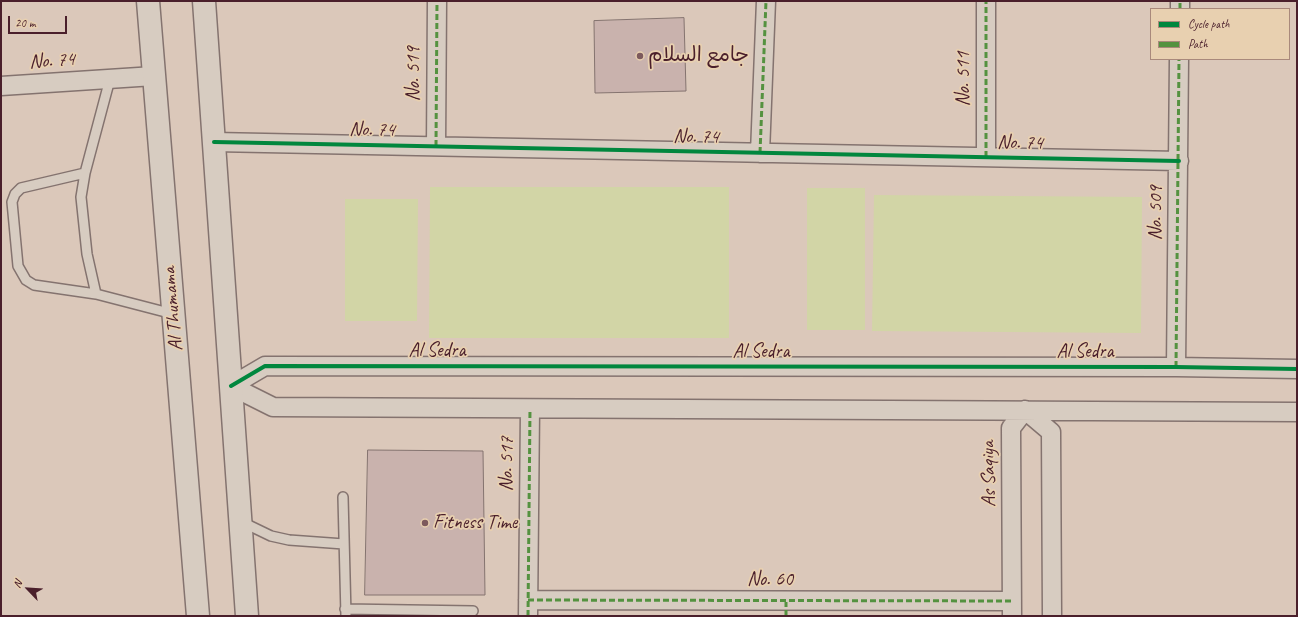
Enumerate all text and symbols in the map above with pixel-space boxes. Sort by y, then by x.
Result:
scale bar [10,8,69,34]
legend [1150,8,1290,60]
text: 20 m [15,15,35,31]
text: Cycle path [1188,16,1230,32]
text: Path [1188,36,1208,52]
place label: جامع السلام [648,44,749,68]
street label: No. 74 [28,47,76,75]
street label: No. 519 [402,47,426,101]
marker: جامع السلام [635,51,645,61]
street label: No. 511 [952,52,976,106]
street label: No. 74 [349,118,395,142]
street label: No. 74 [673,125,719,149]
street label: No. 74 [997,131,1043,155]
street label: No. 509 [1144,185,1168,241]
street label: Al Thumama [157,266,189,352]
street label: Al Sedra [408,339,466,363]
street label: Al Sedra [732,340,790,364]
street label: Al Sedra [1056,340,1114,364]
street label: No. 517 [495,436,519,492]
street label: As Saqiya [976,441,1002,507]
place label: Fitness Time [433,511,517,535]
marker: Fitness Time [420,518,430,528]
street label: No. 60 [747,568,793,592]
north arrow [8,569,48,609]
text: N [9,578,25,590]

